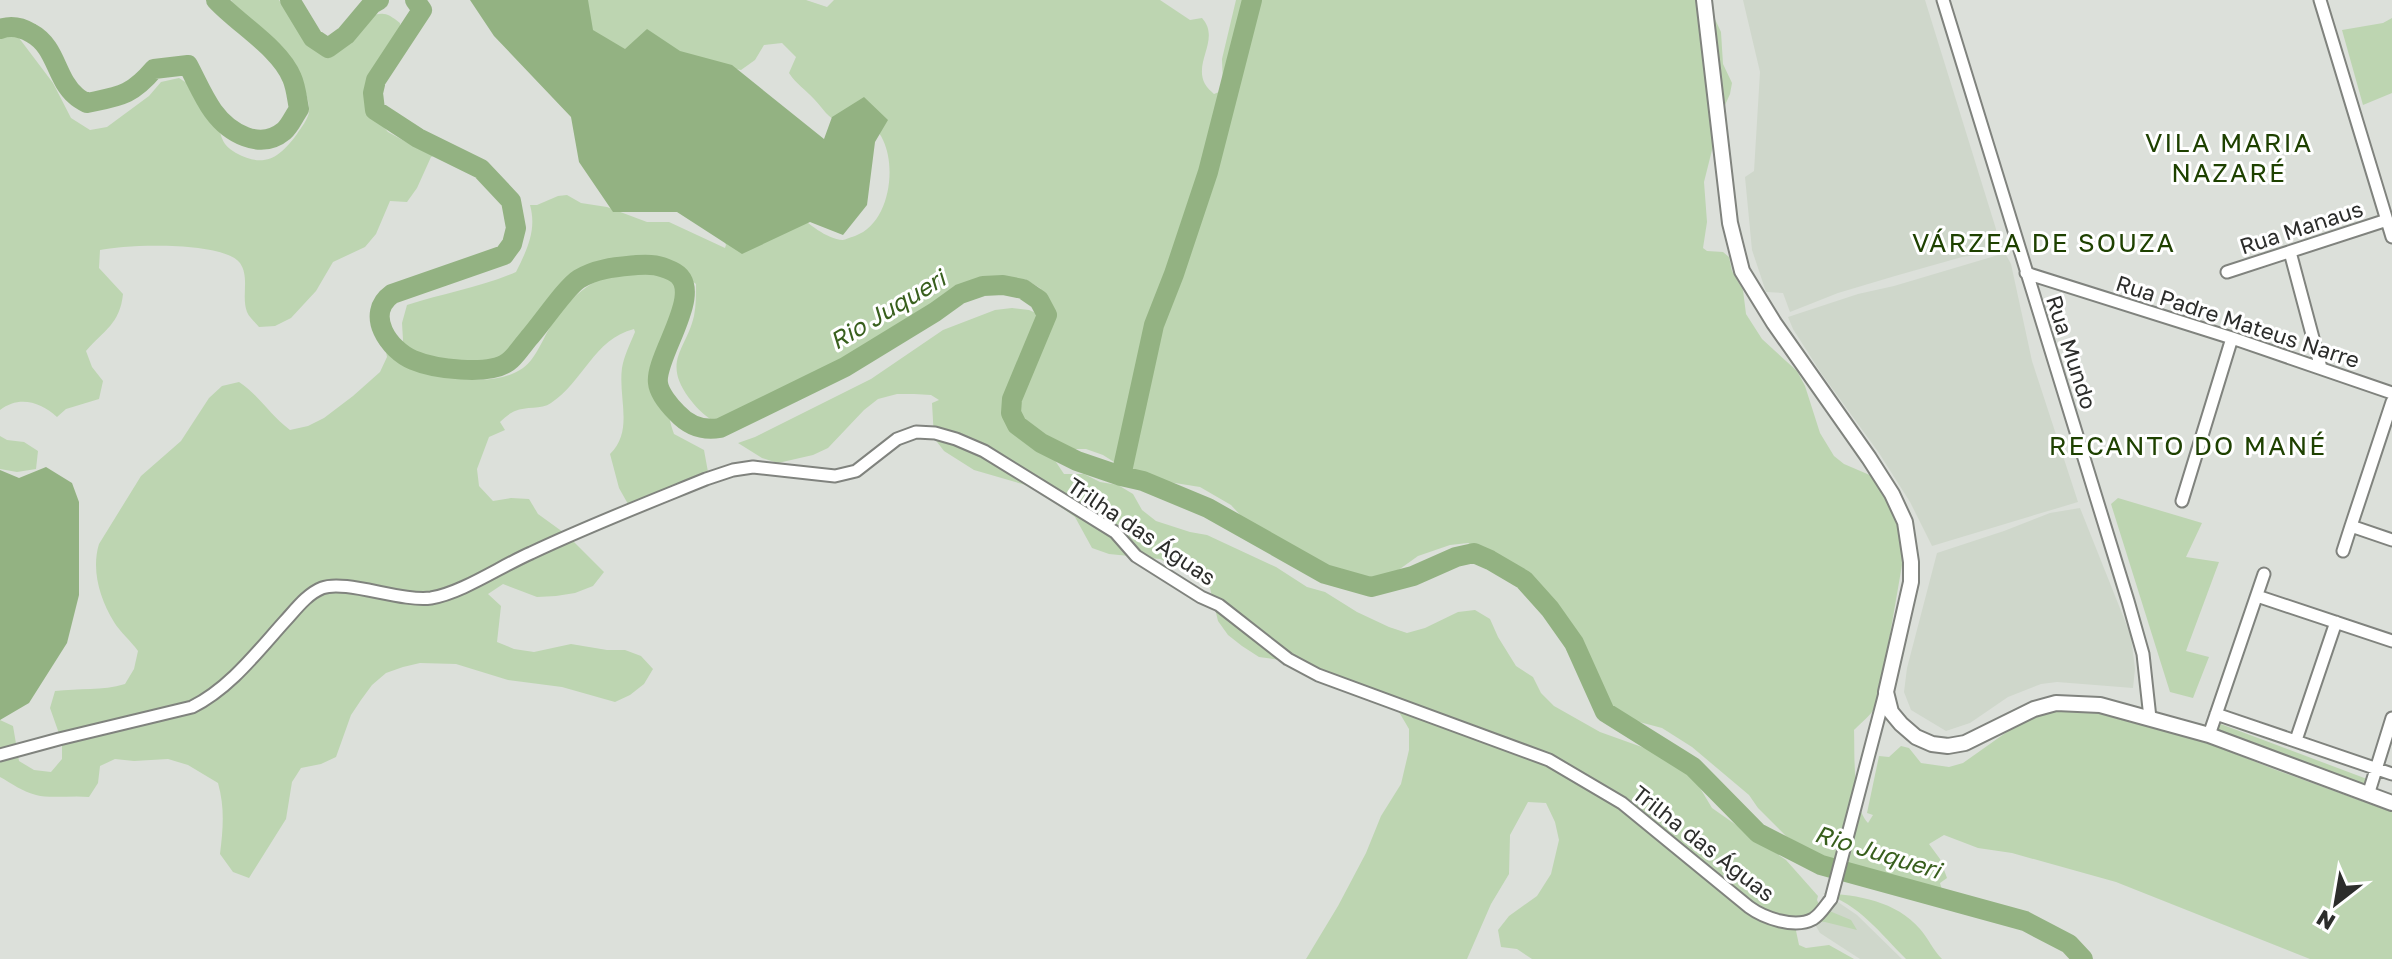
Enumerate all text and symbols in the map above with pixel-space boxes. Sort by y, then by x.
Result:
district label: VILA MARIA NAZARÉ [2145,127,2313,188]
street label: Rua Manaus [2236,194,2366,260]
district label: VÁRZEA DE SOUZA [1912,227,2176,258]
water label: Rio Juqueri [824,262,952,355]
street label: Rua Padre Mateus Narre [2113,269,2363,373]
street label: Rua Mundo [2041,292,2103,412]
district label: RECANTO DO MANÉ [2049,430,2327,461]
street label: Trilha das Águas [1063,471,1221,591]
street label: Trilha das Águas [1627,779,1781,907]
water label: Rio Juqueri [1812,818,1947,885]
north arrow [2296,863,2376,943]
text: N [2311,905,2340,936]

